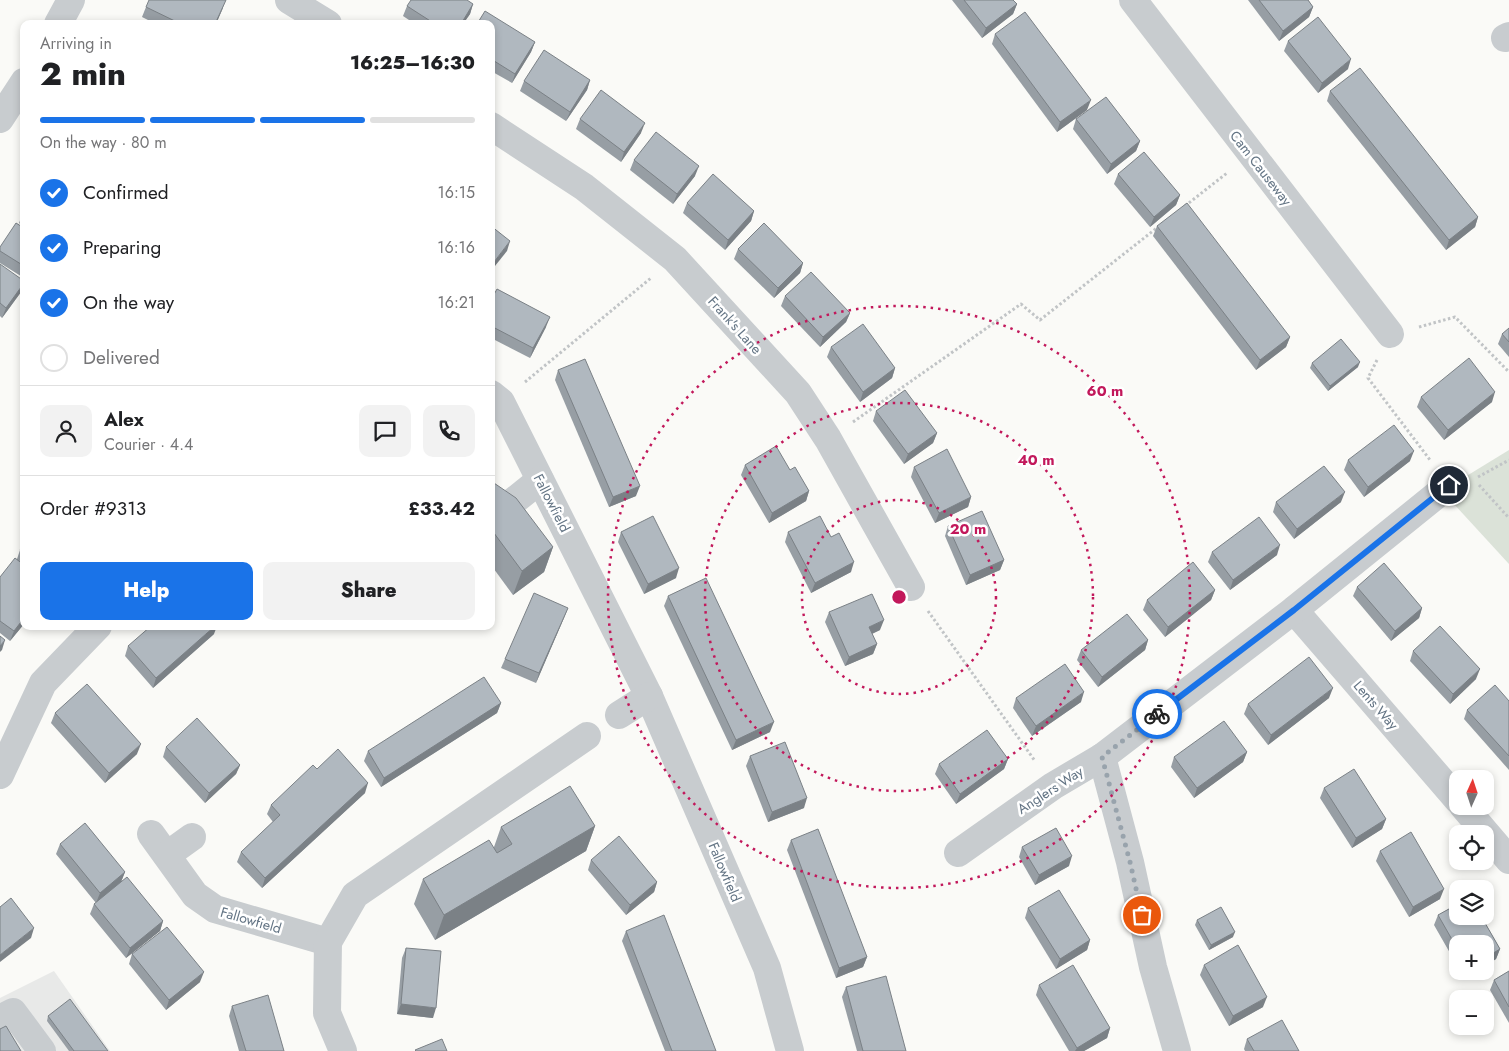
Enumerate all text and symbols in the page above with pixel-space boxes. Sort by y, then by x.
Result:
text: Arriving in [40,32,112,55]
text: 16:25–16:30 [350,49,475,76]
text: 2 min [40,51,126,97]
street label: Cam Causeway [1225,126,1297,210]
text: On the way · 80 m [40,131,167,154]
icon: check [40,179,68,207]
text: Confirmed [83,179,169,206]
text: 16:15 [438,181,475,204]
icon: check [40,234,68,262]
text: Preparing [83,234,161,261]
text: 16:16 [437,236,475,259]
icon: check [40,289,68,317]
text: On the way [83,289,174,316]
text: 16:21 [437,291,475,314]
street label: Frank's Lane [704,292,766,358]
text: Delivered [83,344,160,371]
text: 60 m [1087,380,1123,402]
button: person [40,405,92,457]
button: chat [359,405,411,457]
button: phone [423,405,475,457]
text: Alex [104,406,144,433]
text: Courier · 4.4 [104,433,193,456]
text: 40 m [1017,449,1055,471]
pin [1428,464,1470,506]
street label: Fallowfield [529,470,575,536]
icon: home [1435,471,1463,499]
text: Order #9313 [40,495,146,522]
text: £33.42 [408,495,475,522]
text: 20 m [950,518,986,540]
button: Help [40,562,253,620]
button: Share [263,562,475,620]
centre of rings [890,588,908,606]
street label: Lents Way [1349,676,1404,735]
courier [1132,689,1182,739]
icon: bike [1143,700,1171,728]
street label: Anglers Way [1013,761,1088,819]
north arrow [1449,770,1494,815]
map controls [1449,770,1494,1035]
button: locate [1449,825,1494,870]
street label: Fallowfield [704,839,746,905]
button: layers [1449,880,1494,925]
pin [1121,894,1163,936]
icon: bag [1128,901,1156,929]
street label: Fallowfield [218,902,284,938]
button: + [1449,935,1494,980]
button: − [1449,990,1494,1035]

